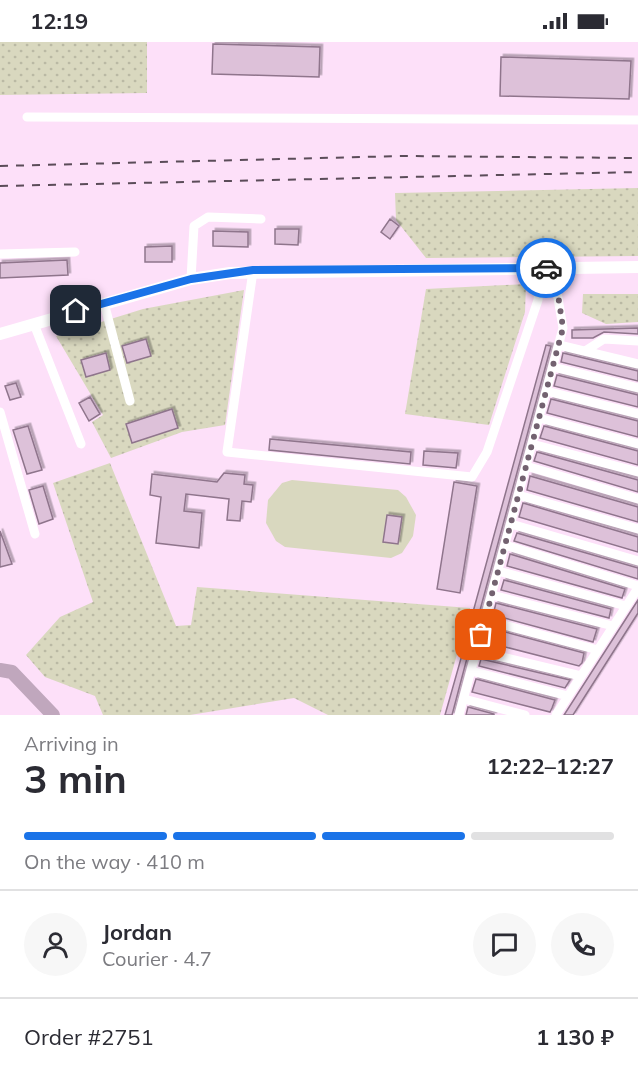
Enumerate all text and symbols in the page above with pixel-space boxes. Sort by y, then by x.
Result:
text: 12:19 [30,7,88,35]
courier [516,238,576,298]
icon: car [530,252,563,285]
pin [50,285,101,336]
icon: home [59,294,92,327]
pin [455,609,506,660]
icon: bag [464,618,497,651]
text: Arriving in [24,731,119,756]
text: 12:22–12:27 [486,752,614,780]
text: 3 min [24,754,127,803]
text: On the way · 410 m [24,849,205,874]
button: person [24,913,87,976]
button: chat [473,913,536,976]
button: phone [551,913,614,976]
text: Jordan [102,918,172,946]
text: Courier · 4.7 [102,946,212,971]
text: Order #2751 [24,1023,154,1051]
text: 1 130 ₽ [536,1023,614,1051]

